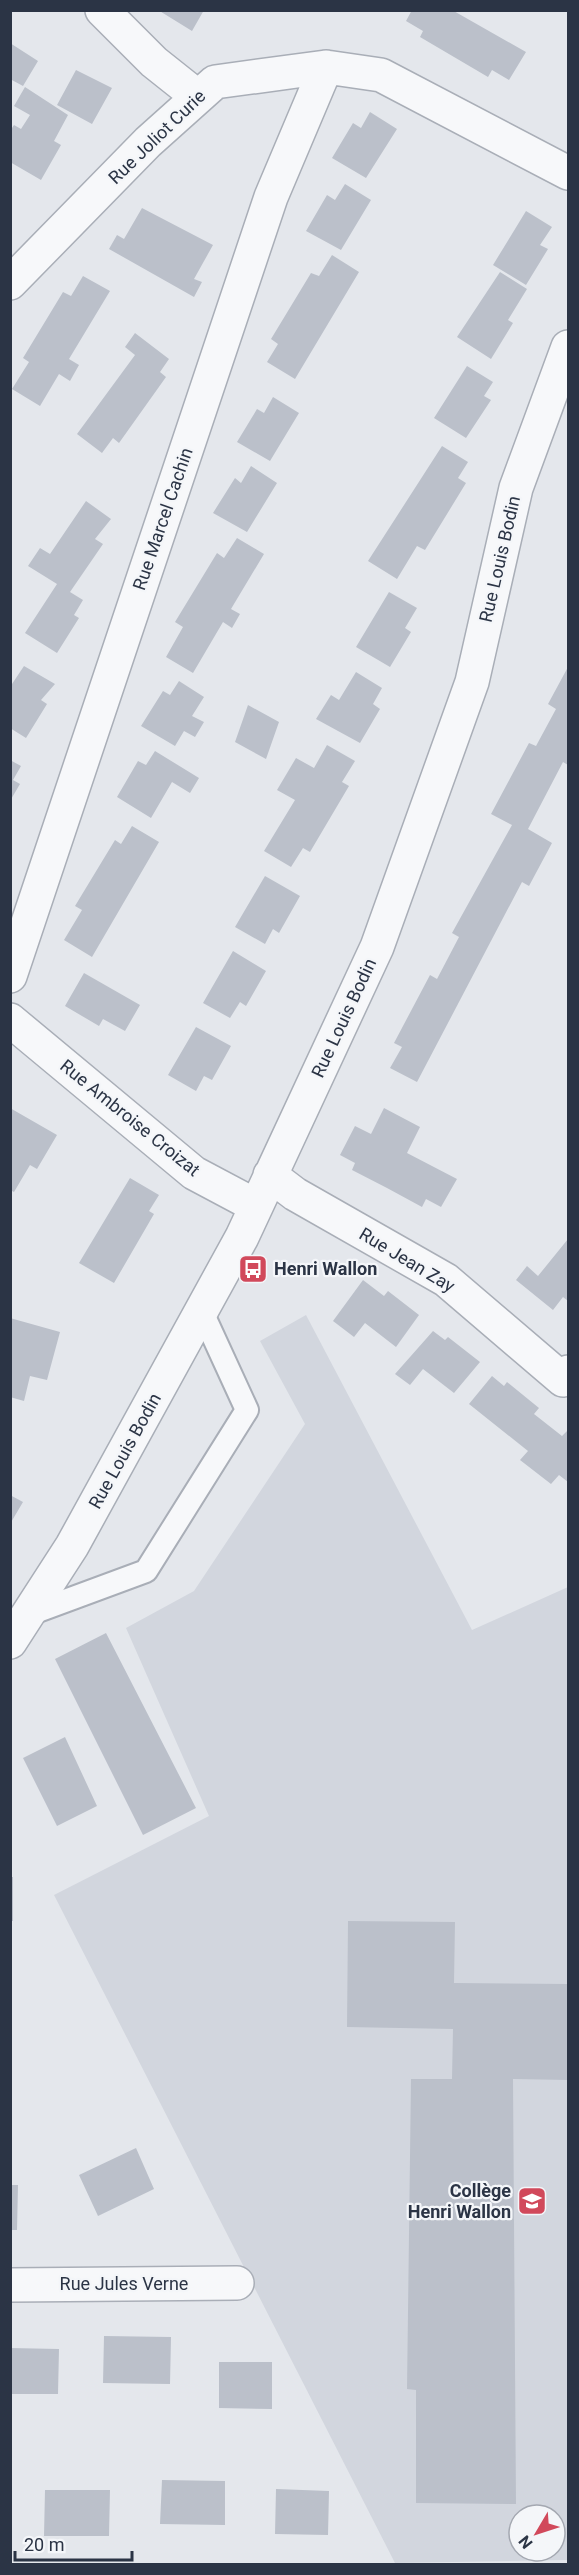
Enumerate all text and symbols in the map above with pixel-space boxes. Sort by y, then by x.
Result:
street label: Rue Joliot Curie [104,85,209,188]
street label: Rue Marcel Cachin [128,445,197,593]
street label: Rue Louis Bodin [475,494,524,624]
street label: Rue Louis Bodin [307,955,380,1081]
street label: Rue Ambroise Croizat [56,1055,204,1180]
street label: Rue Jean Zay [356,1223,459,1297]
bus stop icon: Henri Wallon [237,1253,269,1285]
place label: Henri Wallon [274,1258,377,1279]
street label: Rue Louis Bodin [84,1389,165,1512]
place label: Collège Henri Wallon [408,2180,511,2222]
school or university icon: Collège Henri Wallon [516,2185,548,2217]
street label: Rue Jules Verne [60,2273,188,2294]
north arrow [507,2503,567,2563]
scale bar [15,2524,132,2562]
text: N [515,2532,537,2552]
text: 20 m [24,2534,64,2555]

